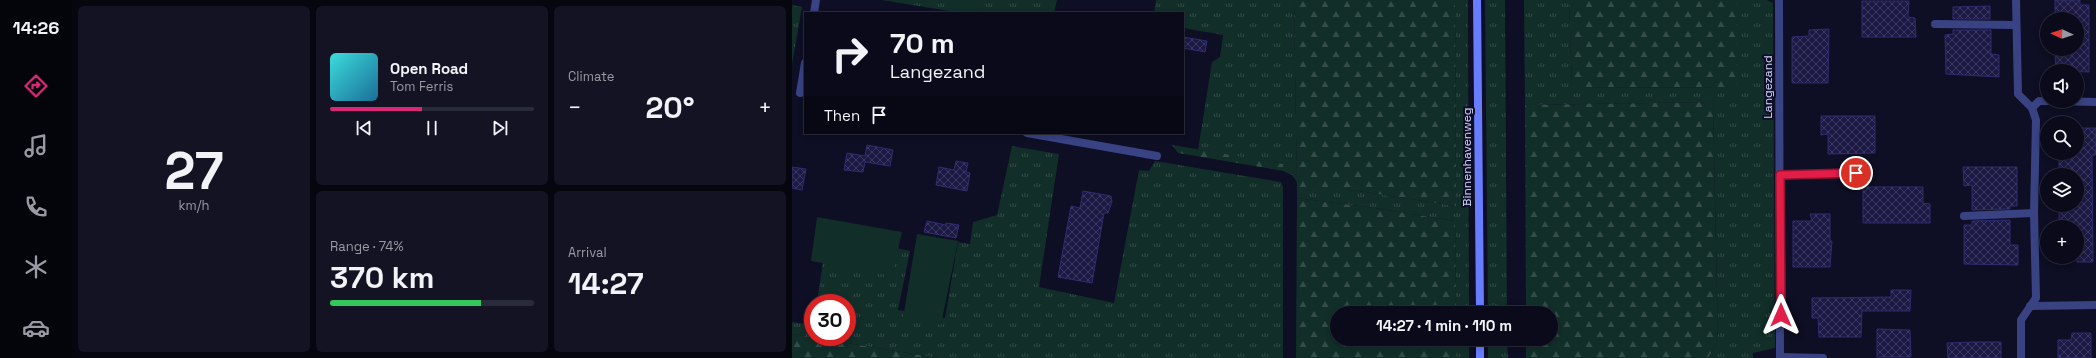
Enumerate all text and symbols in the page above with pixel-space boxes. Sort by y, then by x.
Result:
north arrow [2040,12,2084,56]
map controls [2040,12,2084,264]
text: 14:26 [13,16,59,39]
text: 70 m [890,25,955,61]
icon: right [824,28,876,80]
street label: Langezand [1760,55,1776,119]
text: Open Road [390,59,468,78]
text: Langezand [890,60,985,83]
button: sound [2040,64,2084,108]
text: Climate [568,68,614,85]
icon: directions [22,72,50,100]
text: Tom Ferris [390,78,453,95]
text: 20° [645,88,695,127]
text: − [568,93,582,121]
text: + [758,93,772,121]
icon: arrive [868,104,890,126]
text: Then [824,106,860,125]
street label: Binnenhavenweg [1459,108,1475,206]
button: search [2040,116,2084,160]
icon: previous [353,117,375,139]
icon: pause [421,117,443,139]
icon: next [489,117,511,139]
icon: music [22,132,50,160]
text: 27 [164,138,224,204]
pin [1839,156,1873,190]
icon: arrive [1845,162,1867,184]
button: layers [2040,168,2084,212]
icon: phone [22,193,50,221]
text: km/h [179,197,209,214]
button: + [2040,220,2084,264]
text: Range · 74% [330,238,404,255]
text: Arrival [568,244,607,261]
icon: climate [22,253,50,281]
text: 370 km [330,258,434,297]
text: 14:27 [568,264,644,303]
speed limit sign: 30 [804,294,856,346]
position arrow [1760,294,1802,336]
icon: car [22,314,50,342]
text: 14:27 · 1 min · 110 m [1376,316,1512,335]

